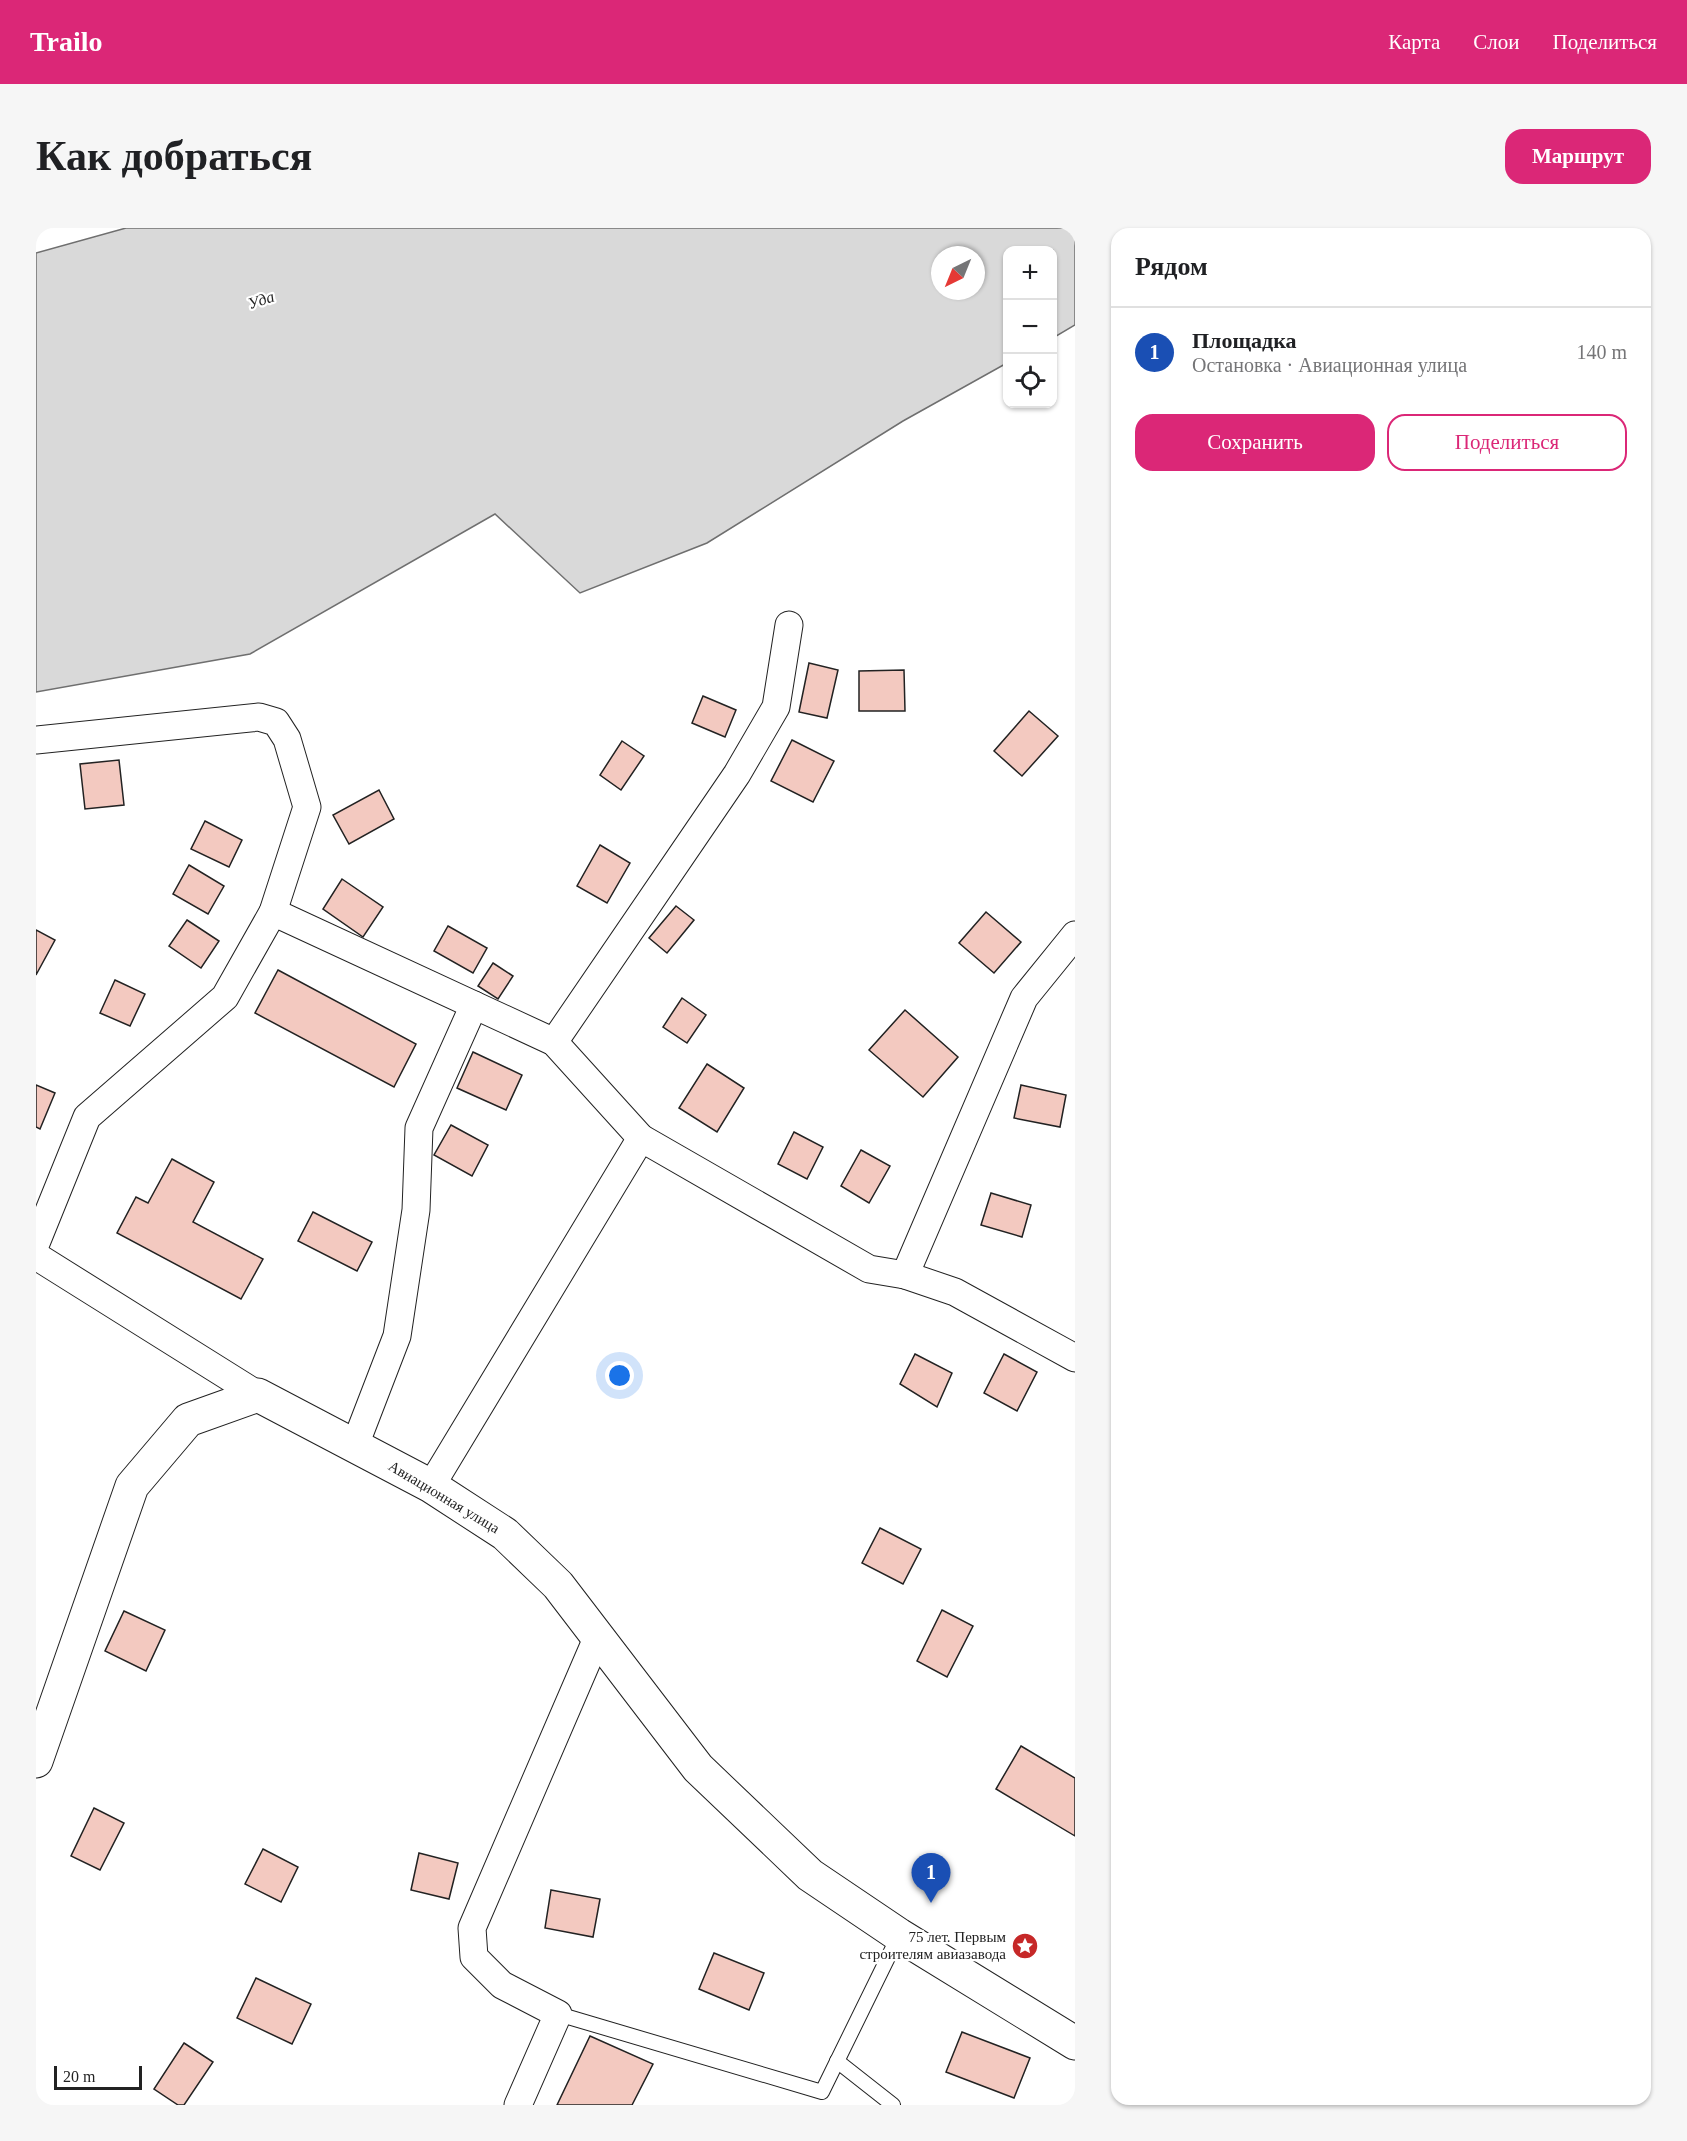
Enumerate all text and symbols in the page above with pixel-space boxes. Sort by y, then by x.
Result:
text: Trailo [30,26,103,57]
text: Карта [1388,30,1440,54]
text: Слои [1473,30,1519,54]
text: Поделиться [1552,30,1657,54]
button: Маршрут [1505,129,1651,184]
text: Как добраться [36,133,312,179]
north arrow [931,246,985,300]
map controls [1003,246,1057,408]
button: + [1003,246,1057,300]
text: Рядом [1135,252,1208,281]
water label: Уда [246,288,276,312]
button: − [1003,300,1057,354]
text: Площадка [1192,328,1297,353]
text: 1 [1150,341,1160,363]
text: 140 m [1576,341,1627,363]
button: locate [1003,354,1057,408]
text: Остановка · Авиационная улица [1192,354,1467,376]
button: Сохранить [1135,414,1375,471]
button: Поделиться [1387,414,1627,471]
your location [605,1361,634,1390]
street label: Авиационная улица [386,1458,503,1537]
pin: 1 [912,1854,950,1903]
place label: 75 лет. Первым строителям авиазавода [859,1929,1007,1962]
place icon: 75 лет. Первым строителям авиазавода [1010,1931,1040,1961]
scale bar [54,2063,142,2090]
text: 20 m [63,2068,95,2085]

